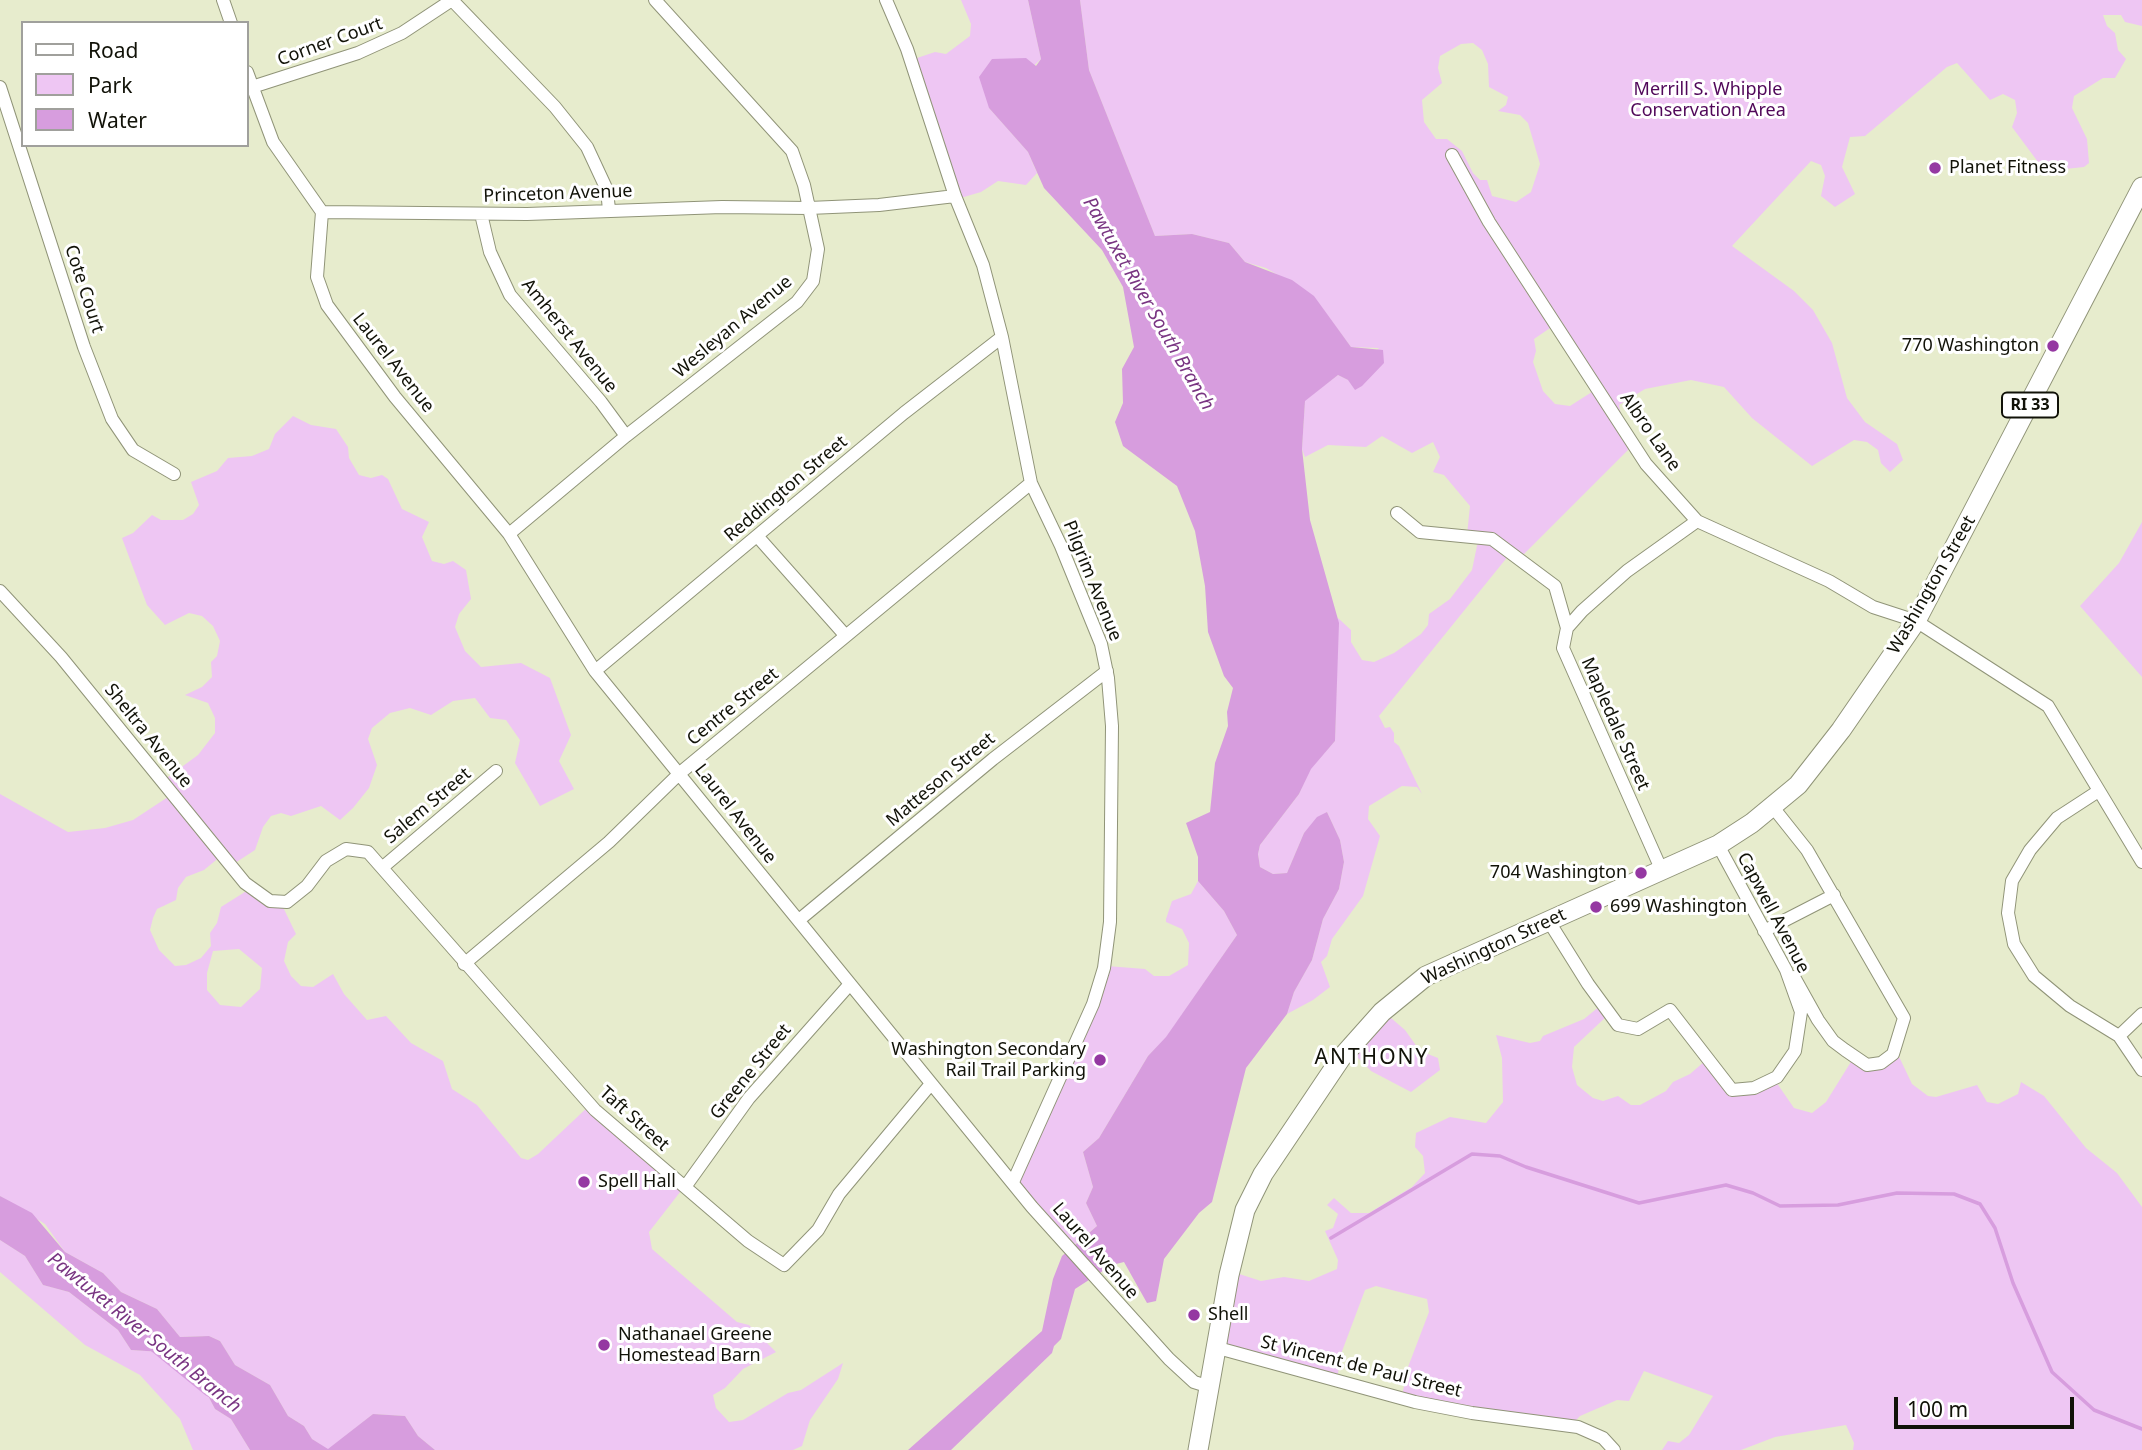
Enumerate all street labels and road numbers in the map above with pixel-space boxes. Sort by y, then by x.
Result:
street label: Corner Court [274,13,386,71]
street label: Princeton Avenue [483,181,633,207]
street label: Cote Court [60,242,108,336]
street label: Wesleyan Avenue [669,271,797,383]
street label: Amherst Avenue [517,275,621,397]
street label: Laurel Avenue [347,309,439,417]
street label: Albro Lane [1615,389,1685,475]
road number: RI 33 [2002,392,2058,418]
street label: Reddington Street [720,431,852,547]
street label: Washington Street [1884,512,1980,658]
street label: Pilgrim Avenue [1058,518,1126,644]
street label: Mapledale Street [1576,654,1654,794]
street label: Centre Street [683,664,783,750]
street label: Sheltra Avenue [100,680,196,792]
street label: Matteson Street [882,728,1000,832]
street label: Laurel Avenue [689,760,781,868]
street label: Salem Street [380,763,476,849]
street label: Capwell Avenue [1732,849,1814,977]
street label: Washington Street [1419,904,1569,990]
street label: Greene Street [706,1020,796,1124]
street label: Taft Street [595,1082,673,1156]
street label: Laurel Avenue [1047,1198,1143,1304]
street label: St Vincent de Paul Street [1258,1332,1464,1402]

